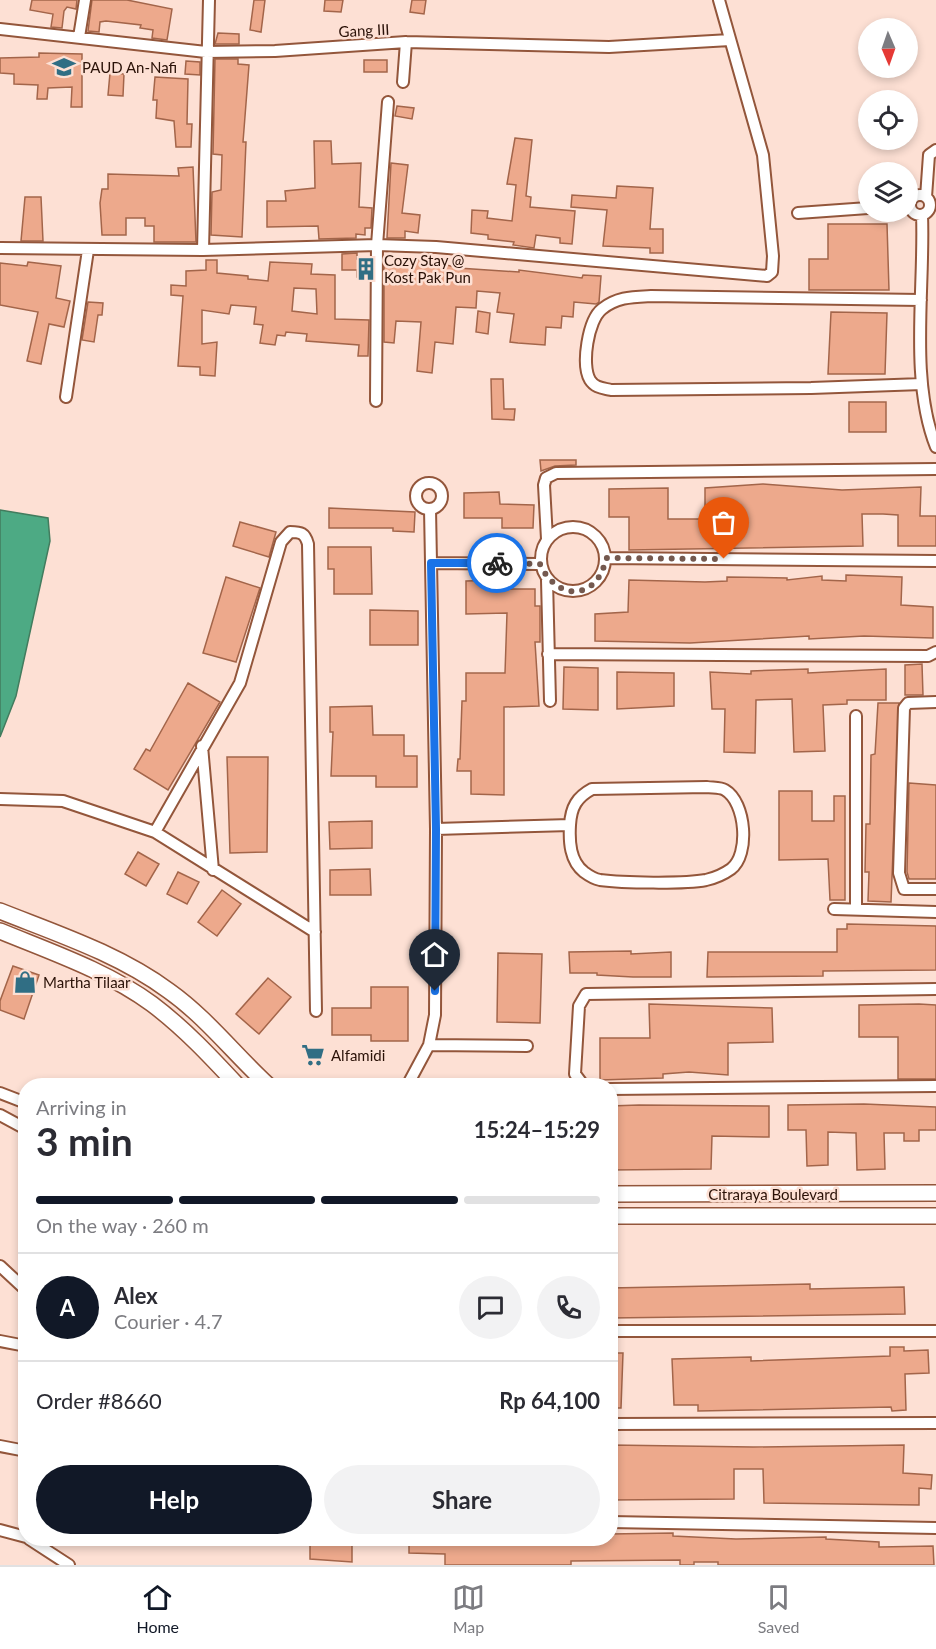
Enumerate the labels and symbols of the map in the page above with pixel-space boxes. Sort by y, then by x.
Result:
north arrow [858,18,918,78]
street label: Gang III [338,20,390,40]
school or university icon: PAUD An-Nafi [51,54,77,80]
place label: PAUD An-Nafi [82,58,177,76]
place label: Cozy Stay @ Kost Pak Pun [384,251,471,286]
building icon: Cozy Stay @ Kost Pak Pun [353,256,379,282]
pin [698,497,749,559]
courier [467,533,527,593]
pin [409,929,460,991]
shop icon: Martha Tilaar [12,969,38,995]
place label: Martha Tilaar [43,973,131,991]
supermarket icon: Alfamidi [300,1042,326,1068]
place label: Alfamidi [331,1046,385,1064]
street label: Citraraya Boulevard [708,1185,838,1203]

